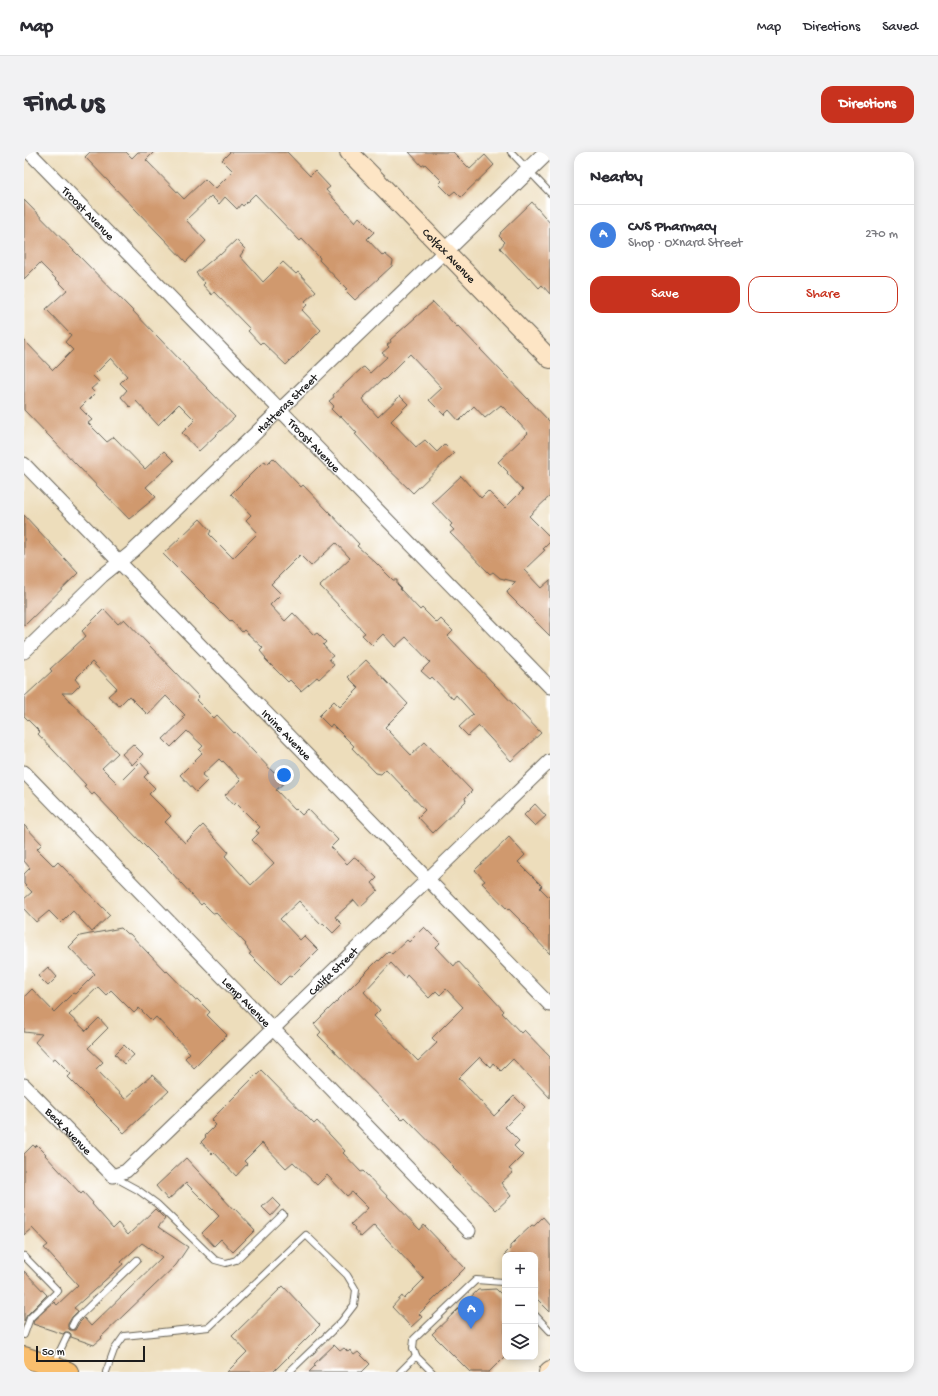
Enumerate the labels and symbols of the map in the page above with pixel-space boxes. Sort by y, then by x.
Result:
street label: Troost Avenue [57,184,117,245]
street label: Colfax Avenue [418,226,478,288]
street label: Hatteras Street [255,371,323,437]
street label: Troost Avenue [283,416,343,477]
street label: Irvine Avenue [257,707,314,765]
your location [274,765,294,785]
street label: Califa Street [307,944,363,1000]
street label: Lemp Avenue [218,975,273,1032]
street label: Beck Avenue [40,1105,94,1159]
pin: A [458,1296,484,1329]
scale bar [36,1344,145,1363]

